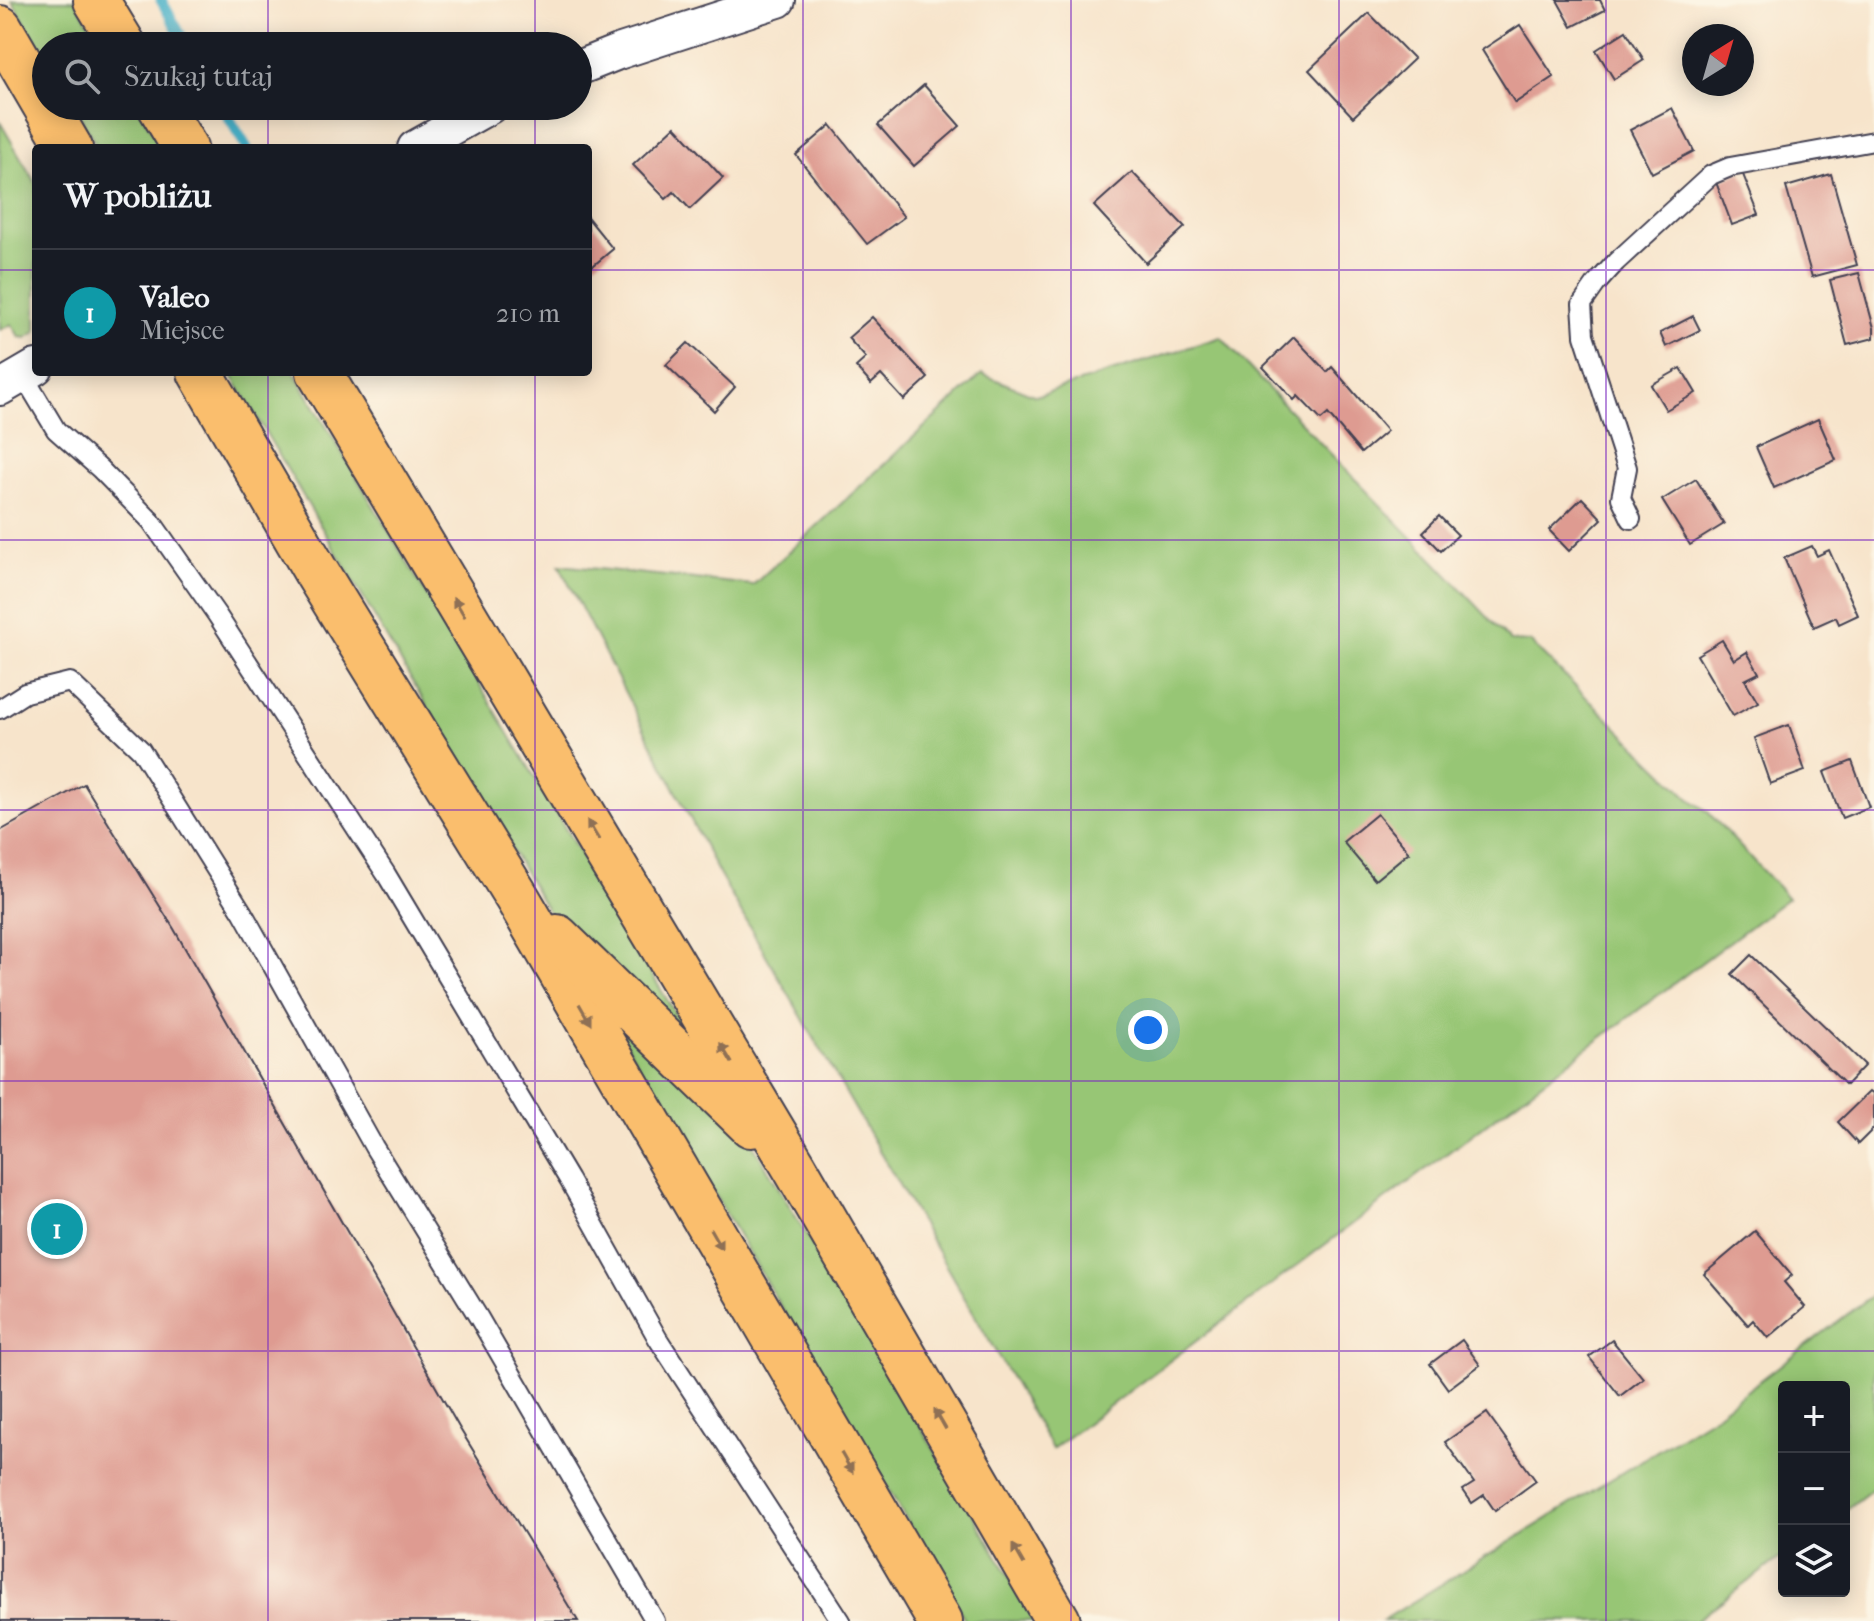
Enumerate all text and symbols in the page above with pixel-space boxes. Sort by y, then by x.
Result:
north arrow [1682,24,1754,96]
search box [32,32,592,120]
icon: search [60,54,104,98]
text: Szukaj tutaj [124,59,273,94]
text: W pobliżu [64,176,211,216]
text: Valeo [140,280,210,315]
text: 1 [85,298,95,329]
text: 210 m [496,298,560,329]
text: Miejsce [140,315,225,346]
one-way arrow [452,596,466,618]
one-way arrow [586,819,600,841]
one-way arrow [578,1003,592,1025]
your location [1128,1010,1168,1050]
one-way arrow [719,1042,733,1064]
pin: 1 [31,1199,83,1259]
one-way arrow [709,1228,723,1250]
map controls [1778,1381,1850,1597]
button: + [1778,1381,1850,1453]
one-way arrow [933,1408,947,1430]
one-way arrow [840,1452,854,1474]
button: − [1778,1453,1850,1525]
button: layers [1778,1525,1850,1597]
one-way arrow [1012,1543,1026,1565]

